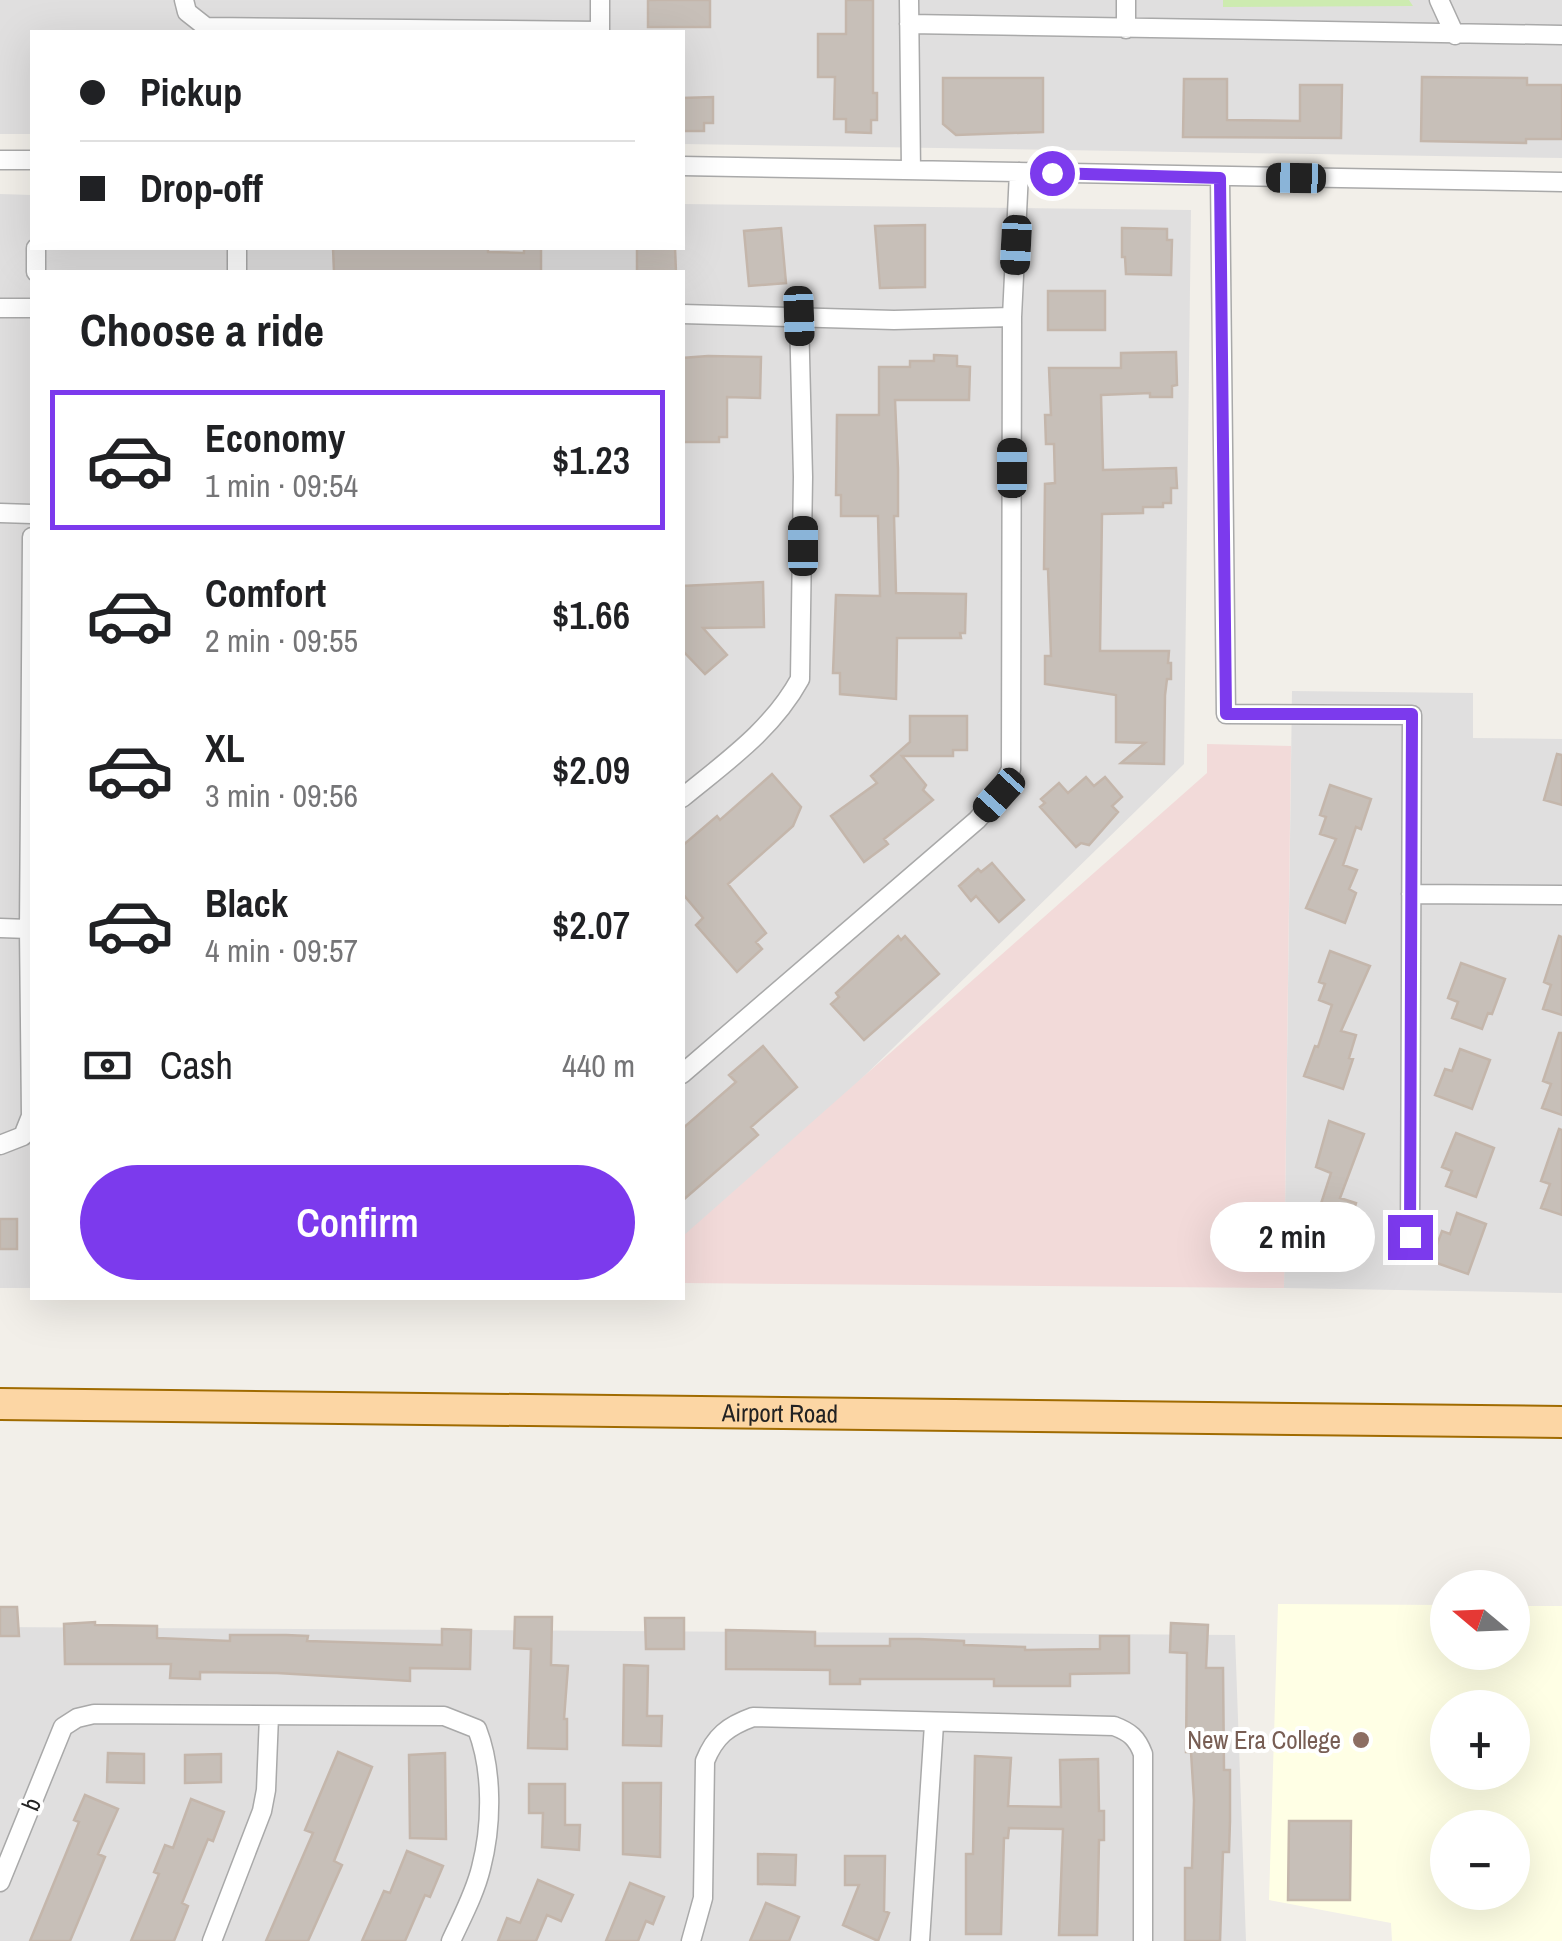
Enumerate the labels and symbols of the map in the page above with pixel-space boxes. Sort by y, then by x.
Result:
route start [1030,151,1075,196]
car [1266,162,1326,194]
car [999,214,1033,276]
car [783,285,815,347]
car [997,438,1027,498]
car [788,516,818,576]
car [968,763,1030,827]
callout: 2 min [1210,1202,1375,1272]
route end [1388,1215,1433,1260]
street label: Airport Road [721,1395,838,1431]
north arrow [1430,1570,1530,1670]
place label: New Era College [1187,1723,1341,1757]
marker: New Era College [1350,1729,1372,1751]
street label: b [13,1792,49,1816]

